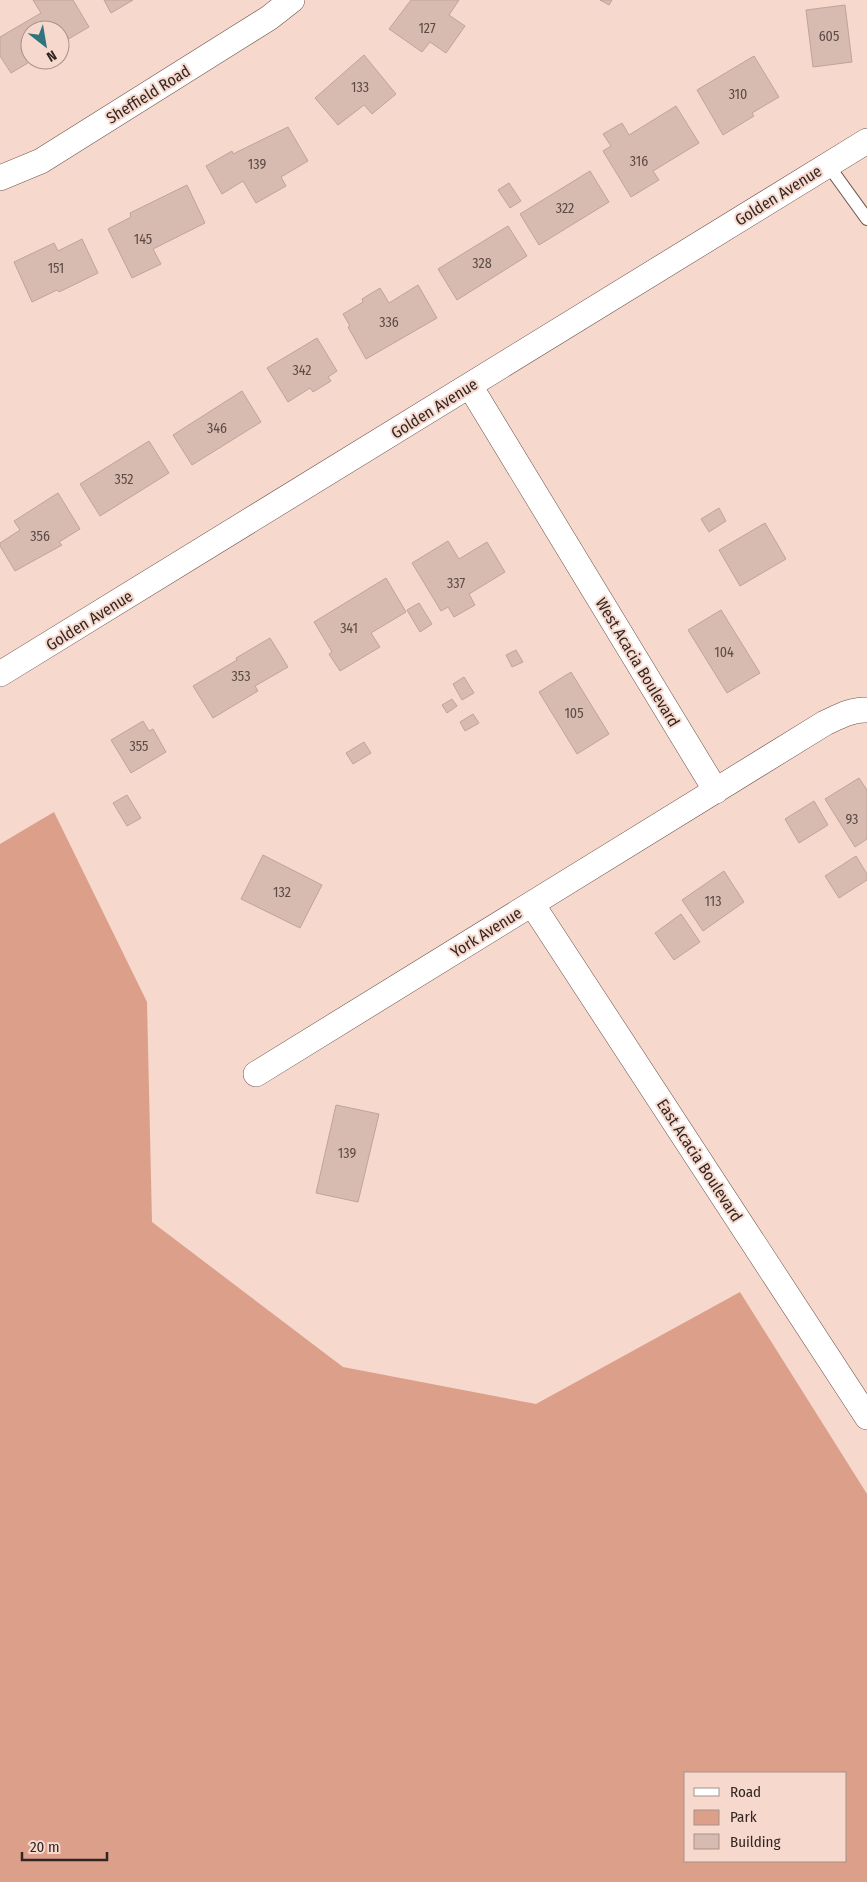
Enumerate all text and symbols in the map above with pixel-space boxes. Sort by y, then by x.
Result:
north arrow [20,20,70,70]
house number: 127 [418,20,436,37]
house number: 605 [819,28,839,45]
text: N [43,46,59,65]
street label: Sheffield Road [103,61,194,128]
house number: 133 [351,79,369,96]
house number: 310 [729,86,747,103]
house number: 316 [630,153,648,170]
house number: 139 [248,156,266,173]
street label: Golden Avenue [731,161,825,230]
house number: 322 [556,200,574,217]
house number: 145 [134,231,152,248]
house number: 328 [472,255,492,272]
house number: 151 [48,260,64,277]
house number: 336 [379,314,399,331]
house number: 342 [292,362,312,379]
street label: Golden Avenue [387,374,481,443]
house number: 346 [207,420,227,437]
house number: 352 [115,471,133,488]
house number: 356 [30,528,50,545]
house number: 337 [447,575,465,592]
street label: Golden Avenue [42,586,136,655]
street label: West Acacia Boulevard [592,594,684,730]
house number: 341 [340,620,358,637]
house number: 104 [714,644,734,661]
house number: 353 [232,668,250,685]
house number: 105 [564,705,584,722]
house number: 355 [129,738,149,755]
house number: 93 [846,811,858,828]
house number: 132 [273,884,291,901]
house number: 113 [704,893,722,910]
street label: York Avenue [447,903,525,962]
street label: East Acacia Boulevard [653,1095,746,1225]
house number: 139 [338,1145,356,1162]
legend [684,1772,847,1862]
text: Road [730,1783,761,1801]
text: Park [730,1808,757,1826]
scale bar [22,1830,108,1862]
text: Building [730,1833,781,1851]
text: 20 m [30,1838,60,1856]

